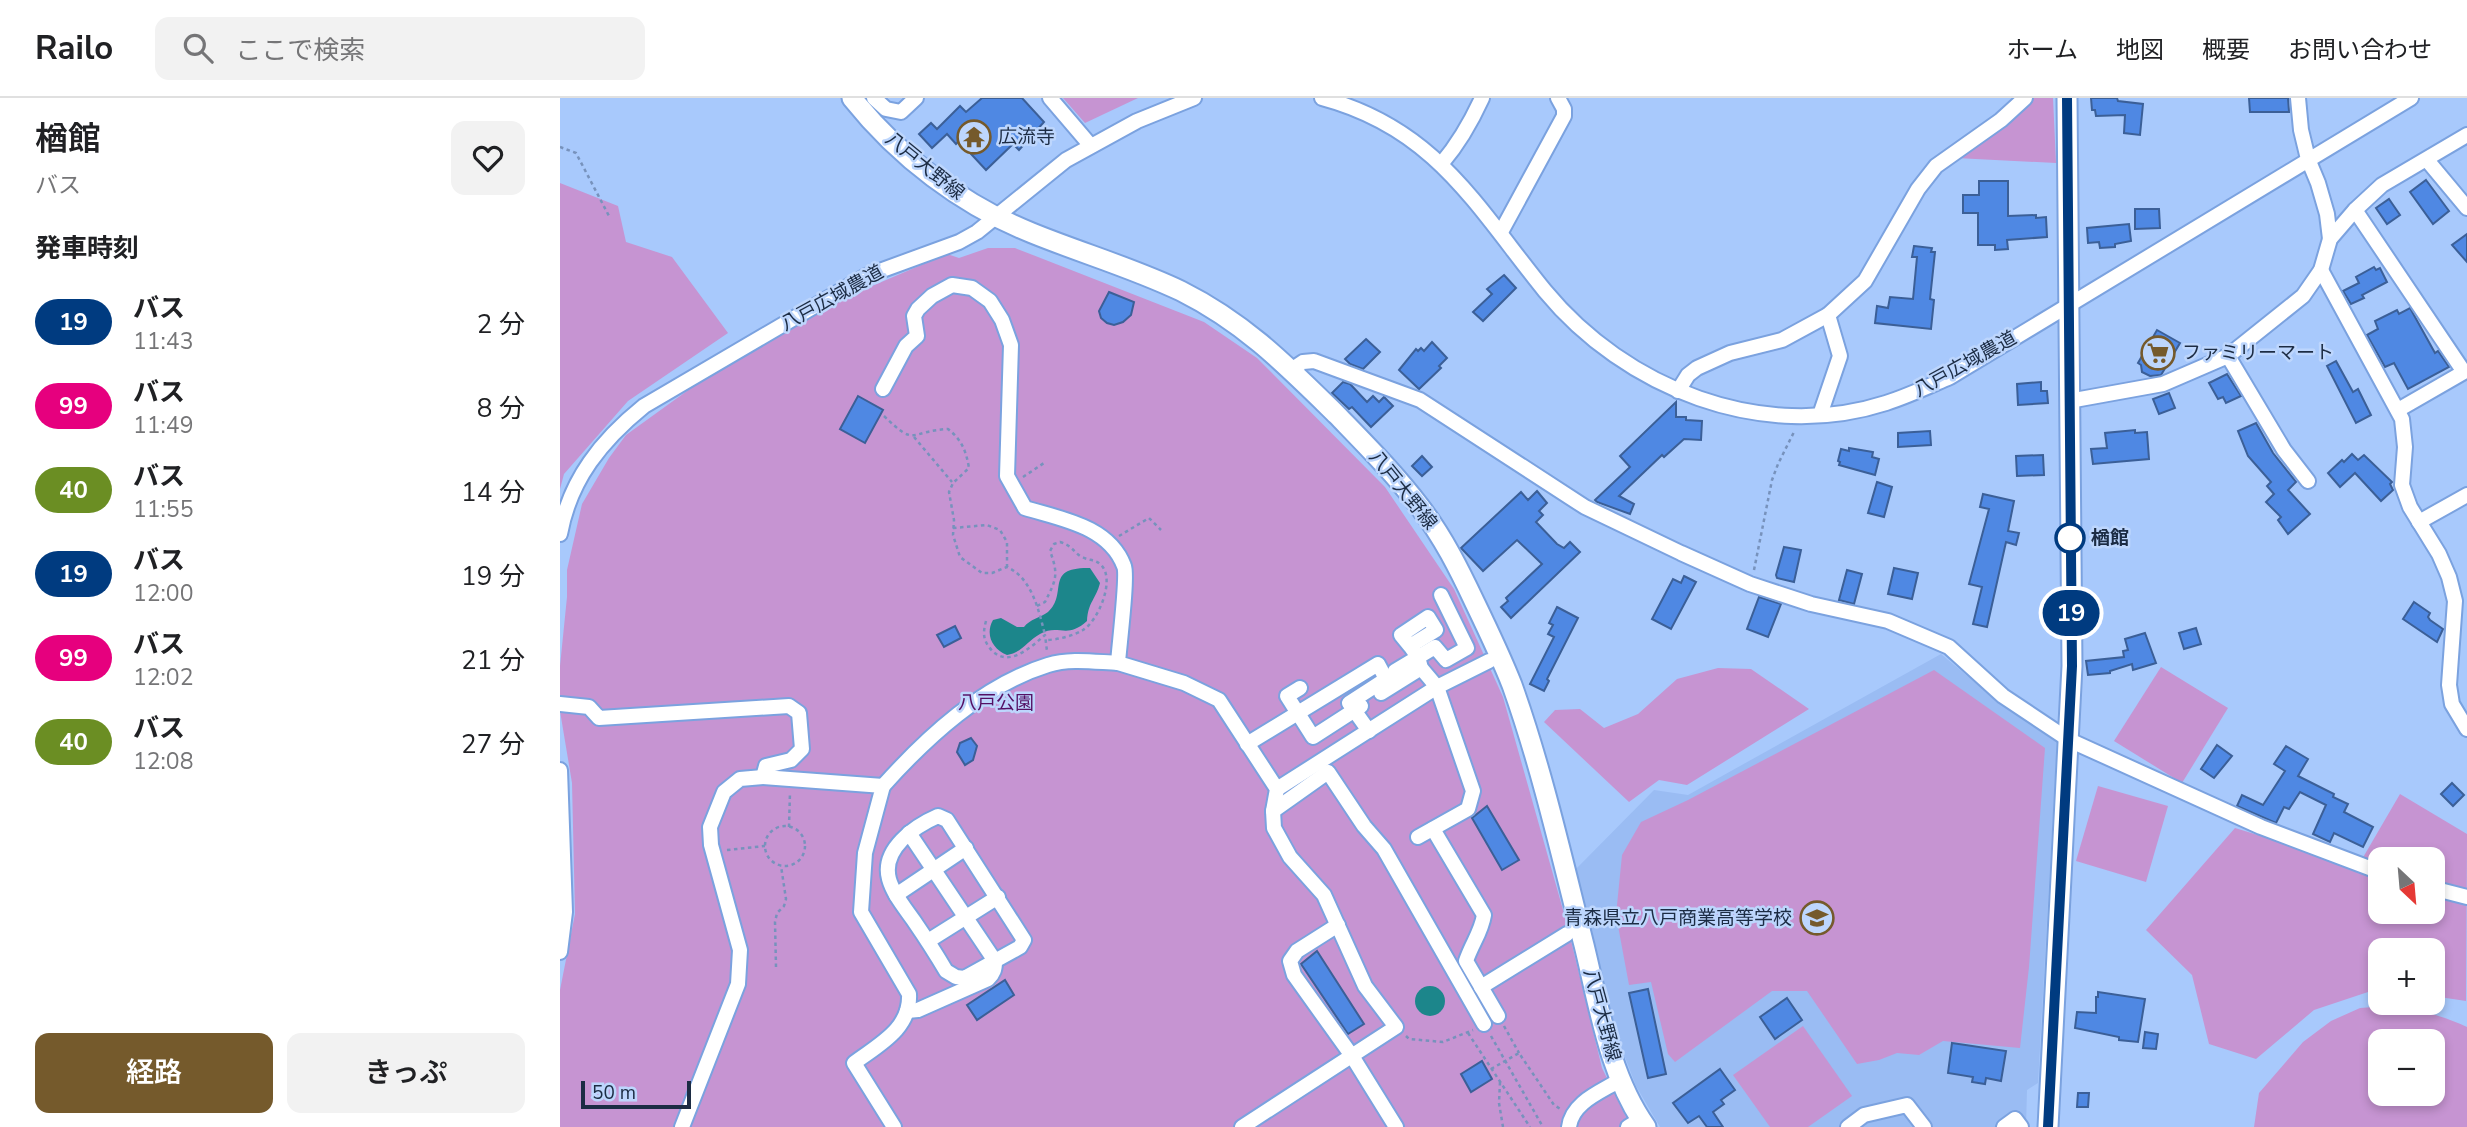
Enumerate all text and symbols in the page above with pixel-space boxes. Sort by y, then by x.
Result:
search box [155,17,645,80]
text: Railo [35,26,113,71]
icon: search [179,29,217,67]
text: ここで検索 [235,33,365,68]
text: ホーム [2007,34,2078,66]
text: 地図 [2116,34,2164,66]
text: 概要 [2202,34,2250,66]
text: お問い合わせ [2288,34,2432,66]
text: 楢館 [35,117,101,162]
temple icon: 広流寺 [955,118,993,156]
button: heart [451,121,525,195]
place label: 広流寺 [998,124,1055,150]
street label: 八戸大野線 [880,126,970,206]
text: バス [35,170,81,201]
text: 発車時刻 [35,231,139,266]
street label: 八戸広域農道 [776,259,888,337]
text: バス [133,291,185,326]
text: 19 [59,306,88,338]
text: 2 分 [477,307,525,342]
street label: 八戸広域農道 [1909,325,2021,403]
text: 11:43 [133,326,193,357]
supermarket icon: ファミリーマート [2139,334,2177,372]
place label: ファミリーマート [2182,340,2334,366]
text: バス [133,375,185,410]
text: 99 [59,390,88,422]
text: 8 分 [477,391,525,426]
text: 11:49 [133,410,193,441]
street label: 八戸大野線 [1363,445,1443,535]
text: バス [133,459,185,494]
text: 40 [59,474,88,506]
text: 14 分 [461,475,525,510]
text: 11:55 [133,494,193,525]
marker: 楢館 [2055,523,2085,553]
place label: 楢館 [2091,525,2129,551]
text: バス [133,543,185,578]
text: 19 [59,558,88,590]
text: 19 分 [461,559,525,594]
text: 12:00 [133,578,193,609]
line badge: 19 [2040,590,2102,636]
text: 19 [2057,597,2085,629]
text: バス [133,627,185,662]
text: 99 [59,642,88,674]
text: 21 分 [461,643,525,678]
text: 12:02 [133,662,193,693]
park label: 八戸公園 [958,690,1034,716]
text: バス [133,711,185,746]
text: 40 [59,726,88,758]
text: 27 分 [461,727,525,762]
text: 12:08 [133,746,193,777]
north arrow [2368,847,2445,924]
map controls [2368,847,2445,1106]
school or university icon: 青森県立八戸商業高等学校 [1798,899,1836,937]
place label: 青森県立八戸商業高等学校 [1564,905,1792,931]
button: + [2368,938,2445,1015]
street label: 八戸大野線 [1577,966,1627,1064]
button: − [2368,1029,2445,1106]
button: 経路 [35,1033,273,1113]
button: きっぷ [287,1033,525,1113]
scale bar [581,1078,691,1110]
text: 50 m [592,1080,636,1106]

